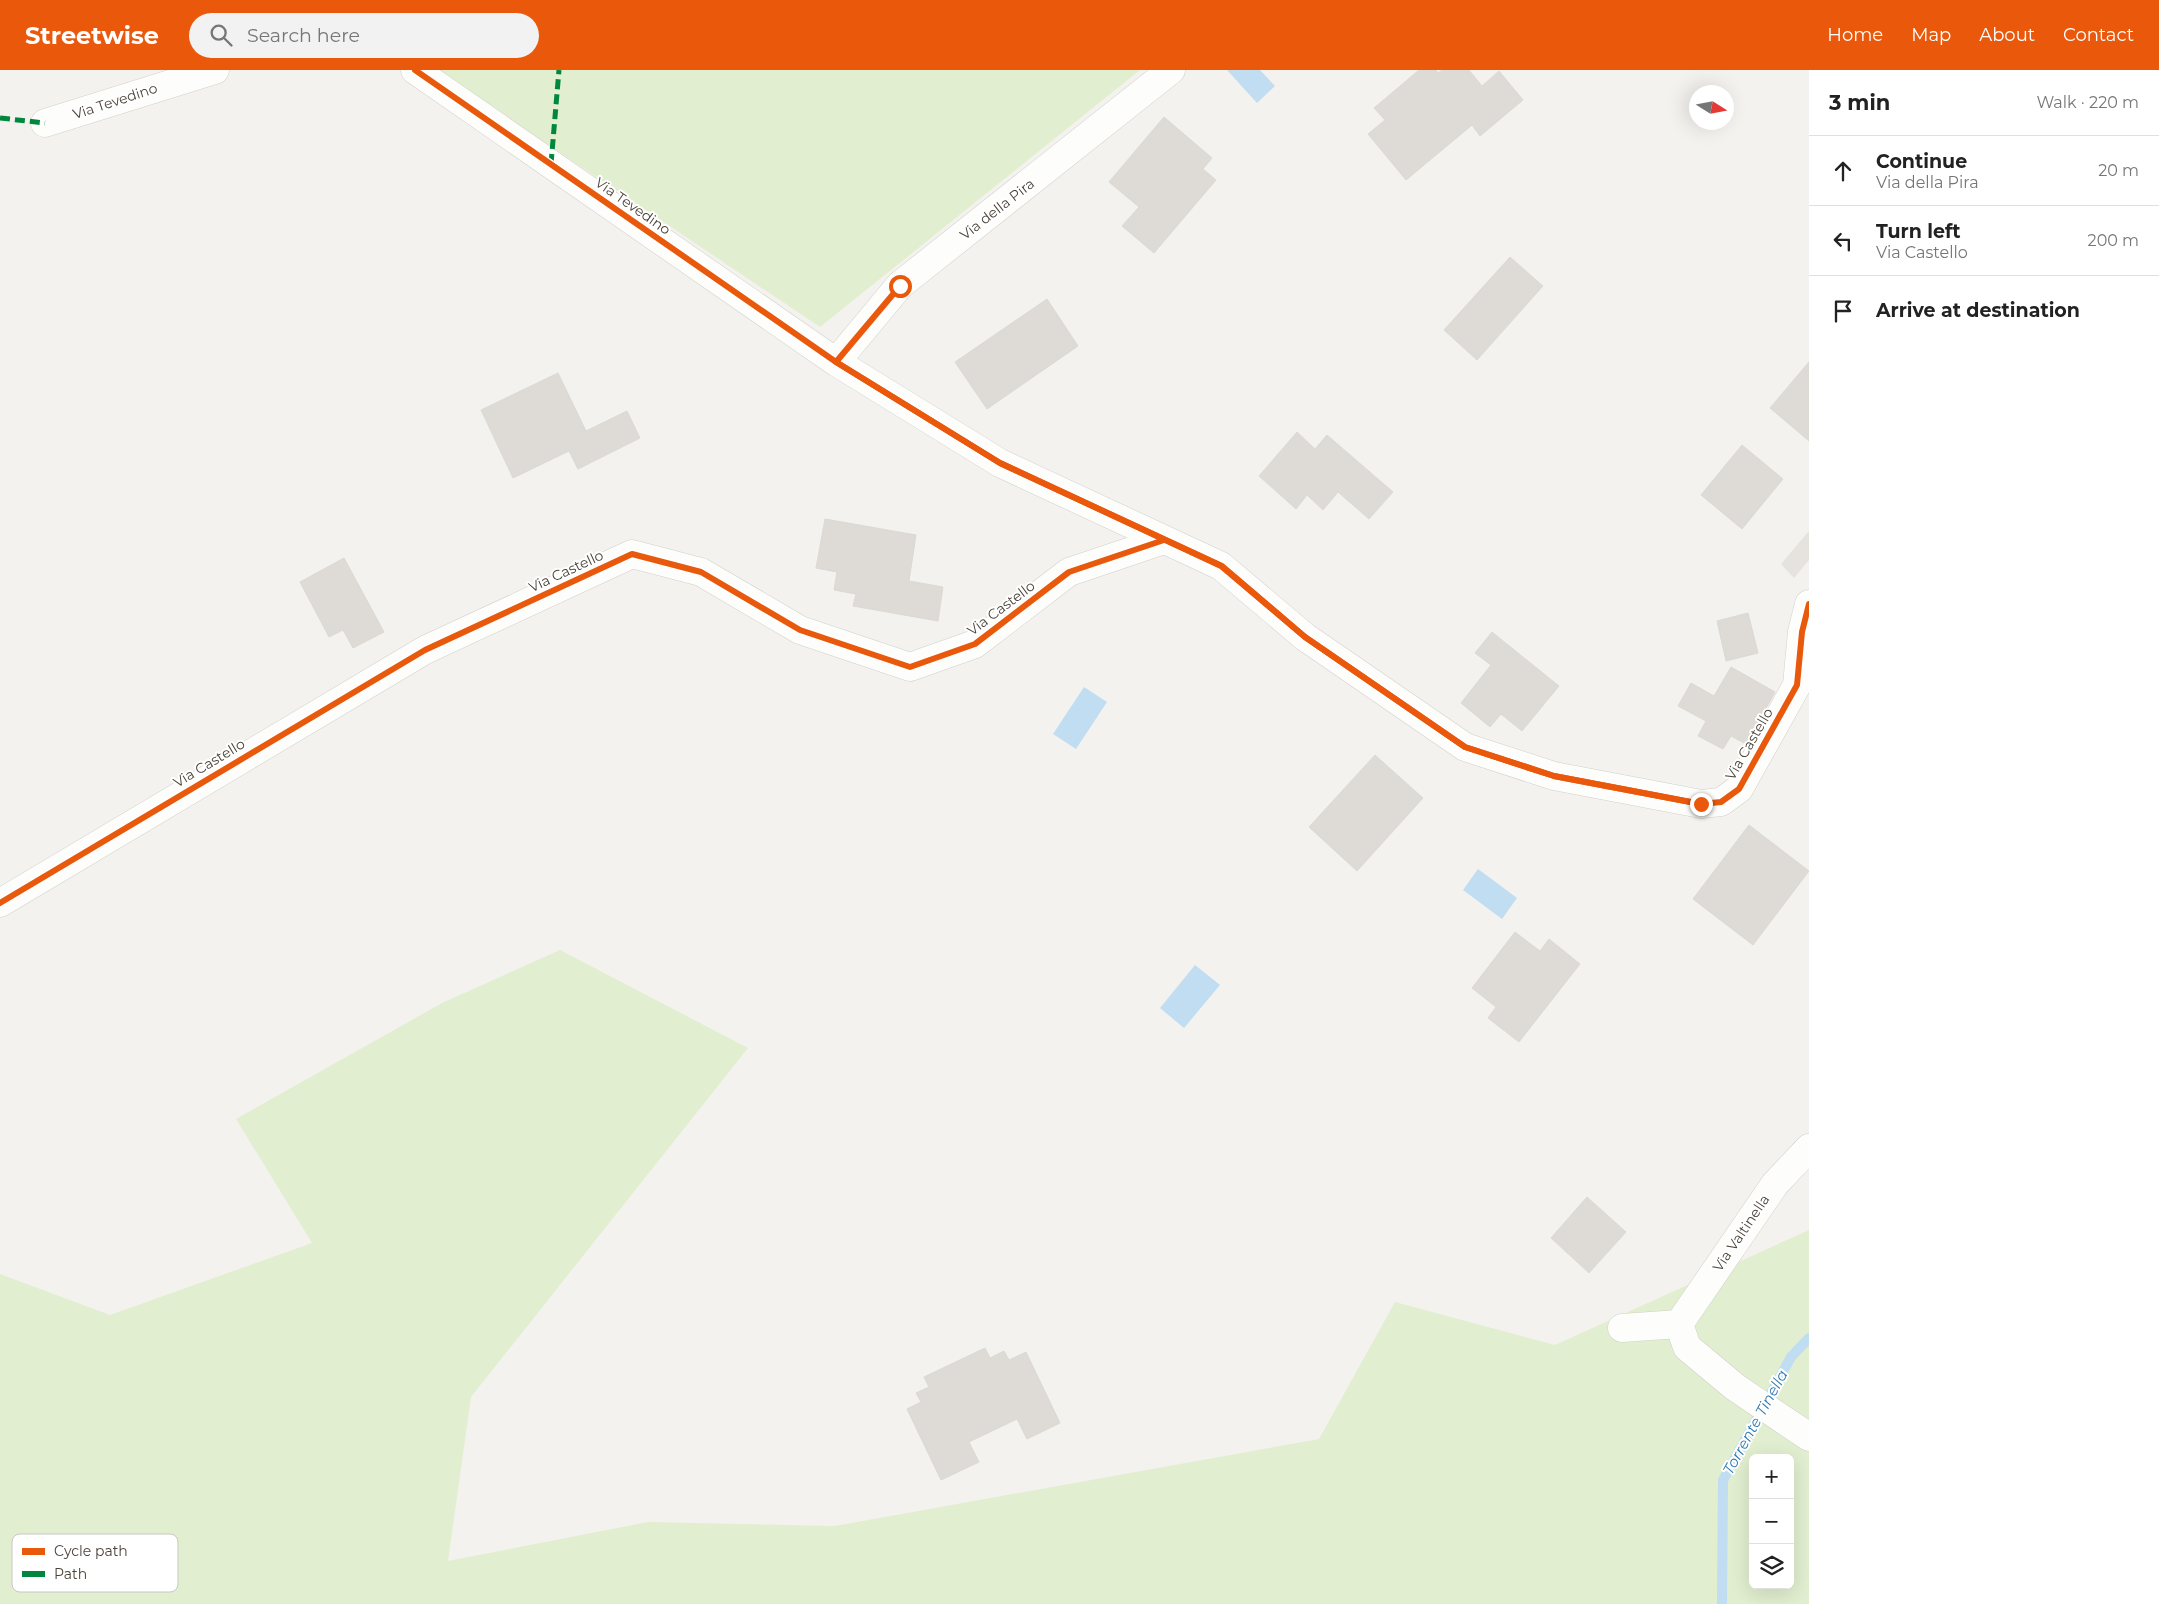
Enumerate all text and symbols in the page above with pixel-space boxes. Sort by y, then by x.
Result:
search box [189,13,539,58]
text: Streetwise [25,21,159,50]
icon: search [207,21,235,49]
text: Search here [247,24,360,47]
text: Home [1827,24,1883,46]
text: Map [1911,24,1951,46]
text: About [1979,24,2035,46]
text: Contact [2063,24,2134,46]
street label: Via Tevedino [70,79,160,123]
north arrow [1689,85,1734,130]
text: 3 min [1829,90,1890,115]
text: Walk · 220 m [2036,93,2139,112]
text: Continue [1876,150,1967,173]
icon: ahead [1829,157,1857,185]
text: 20 m [2098,161,2139,180]
street label: Via Tevedino [592,173,674,239]
text: Via della Pira [1876,173,1979,192]
street label: Via della Pira [956,174,1038,244]
text: Turn left [1876,220,1961,243]
icon: left [1829,227,1857,255]
text: 200 m [2088,231,2139,250]
text: Via Castello [1876,243,1968,262]
route start [889,275,912,298]
icon: arrive [1829,297,1857,325]
text: Arrive at destination [1876,299,2080,322]
street label: Via Castello [526,546,606,596]
street label: Via Castello [964,577,1039,639]
street label: Via Castello [1721,705,1777,783]
street label: Via Castello [170,734,248,791]
route end [1690,793,1713,816]
street label: Via Valtinella [1709,1191,1773,1275]
water label: Torrente Tinella [1718,1366,1792,1478]
map controls [1749,1454,1794,1589]
button: + [1749,1454,1794,1499]
button: − [1749,1499,1794,1544]
legend [12,1534,178,1592]
text: Cycle path [54,1542,128,1560]
button: layers [1749,1544,1794,1589]
text: Path [54,1565,87,1583]

